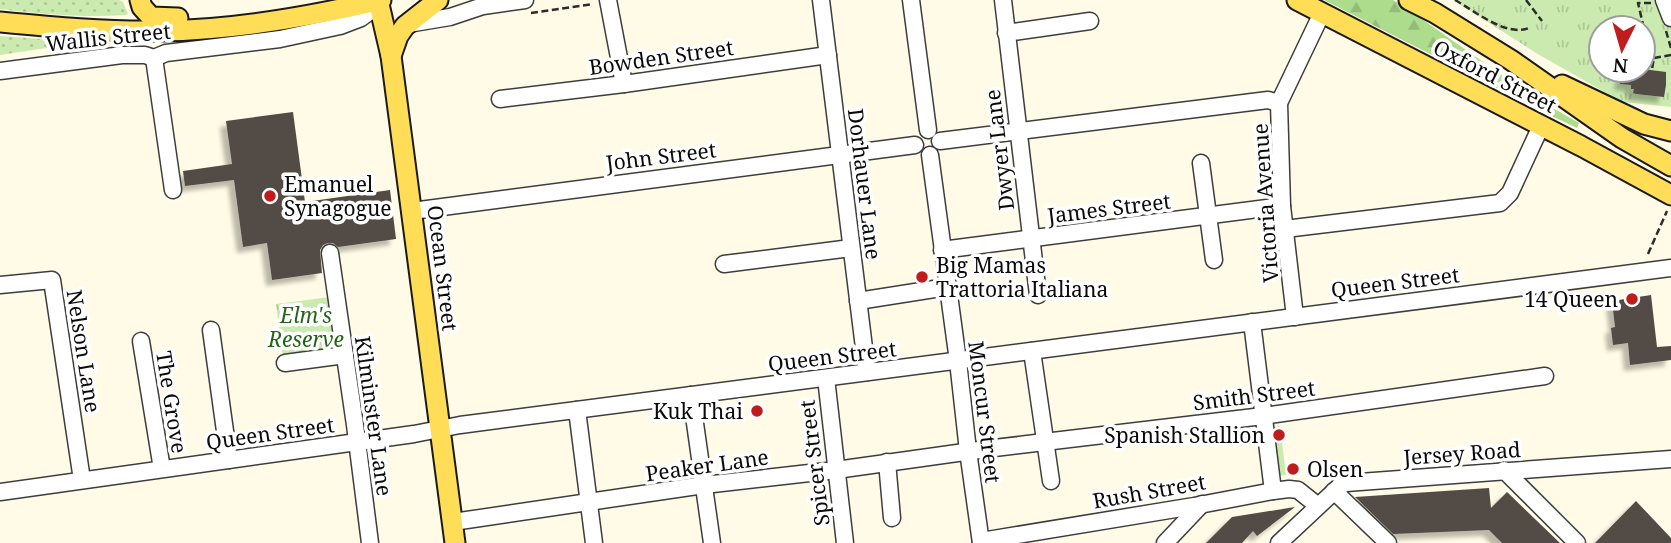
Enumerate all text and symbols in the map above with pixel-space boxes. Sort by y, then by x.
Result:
north arrow [1587,14,1657,84]
street label: Wallis Street [44,17,172,57]
street label: Bowden Street [587,33,735,81]
street label: Oxford Street [1429,33,1561,119]
text: N [1612,52,1629,80]
street label: Dwyer Lane [978,88,1020,212]
street label: Dorhauer Lane [842,107,888,261]
street label: Victoria Avenue [1245,122,1285,284]
street label: John Street [603,135,718,177]
place label: Emanuel Synagogue [284,170,392,222]
street label: James Street [1045,187,1172,230]
marker: Emanuel Synagogue [262,188,278,204]
street label: Ocean Street [421,203,465,333]
place label: Big Mamas Trattoria Italiana [936,251,1108,303]
street label: Queen Street [1329,260,1461,304]
marker: Big Mamas Trattoria Italiana [914,269,930,285]
place label: 14 Queen [1524,285,1618,313]
street label: Nelson Lane [60,288,108,414]
marker: 14 Queen [1624,291,1640,307]
park label: Elm's Reserve [267,301,344,353]
street label: Kilminster Lane [349,334,399,498]
street label: Queen Street [766,334,898,378]
street label: Moncur Street [962,339,1008,485]
street label: The Grove [150,349,194,455]
street label: Smith Street [1191,374,1317,416]
place label: Kuk Thai [653,397,743,425]
street label: Spicer Street [792,398,836,528]
marker: Kuk Thai [749,403,765,419]
street label: Queen Street [204,410,336,456]
place label: Spanish Stallion [1104,421,1265,449]
marker: Spanish Stallion [1271,427,1287,443]
street label: Jersey Road [1402,435,1522,471]
street label: Peaker Lane [644,443,770,487]
place label: Olsen [1307,455,1363,483]
marker: Olsen [1285,461,1301,477]
street label: Rush Street [1090,467,1208,515]

